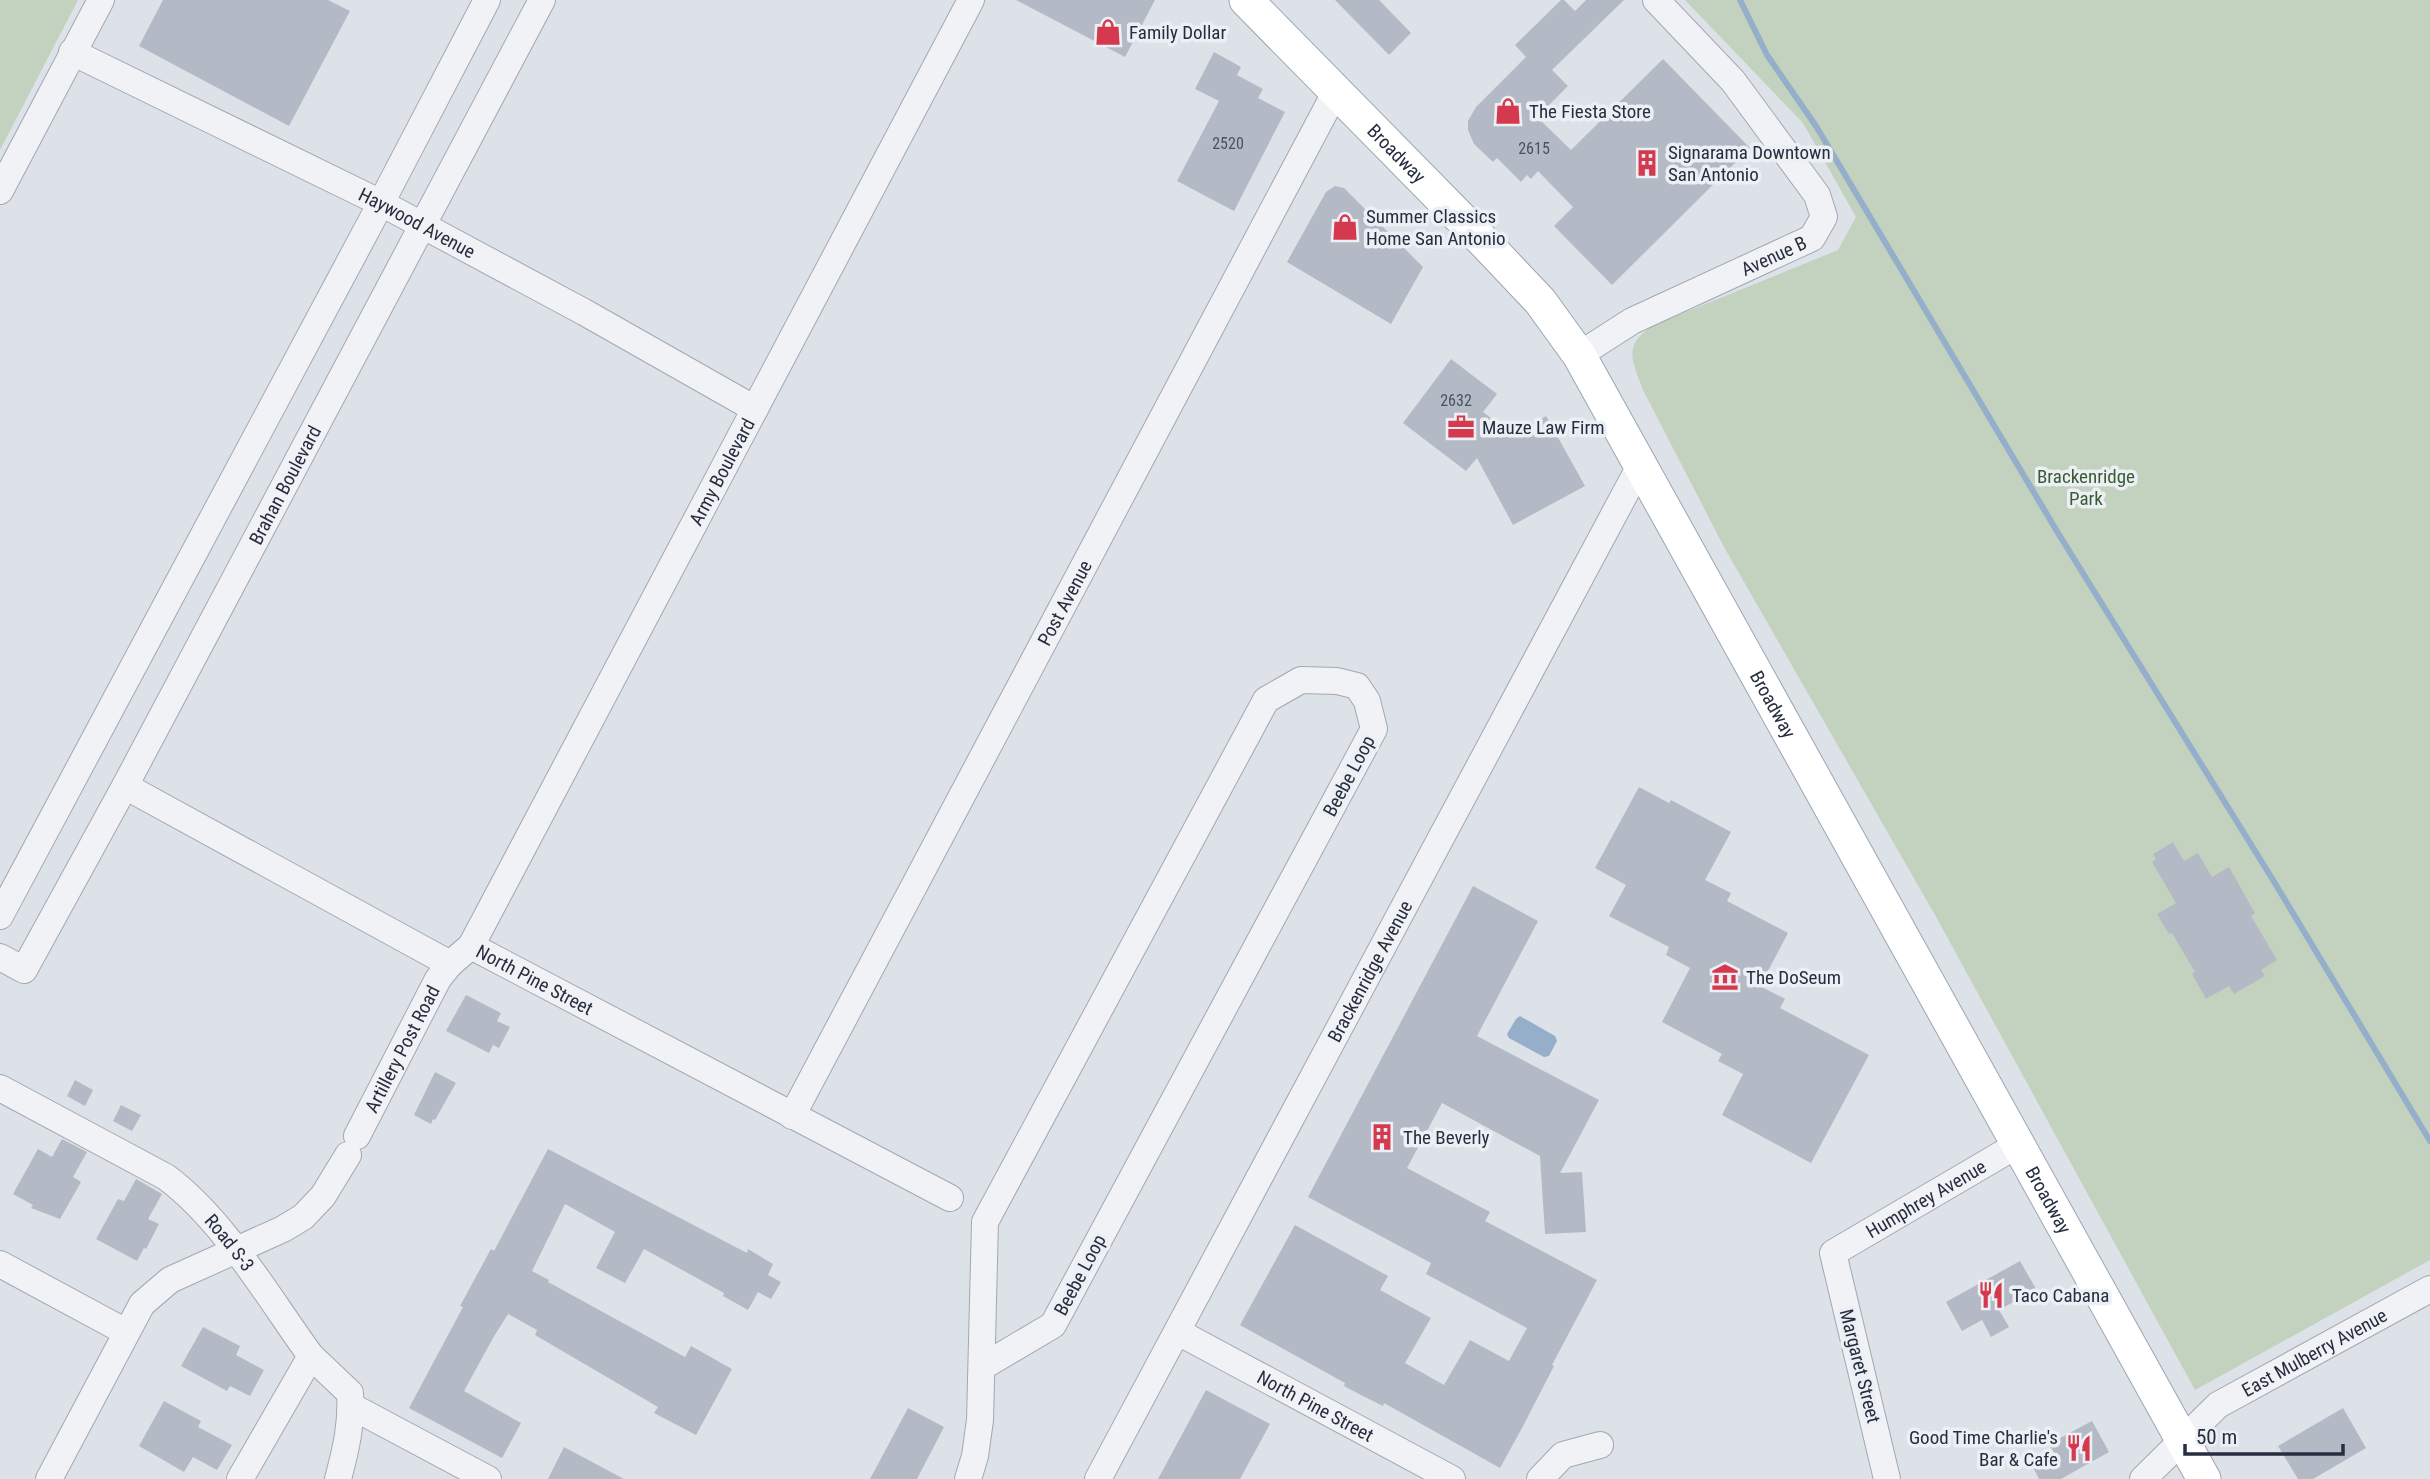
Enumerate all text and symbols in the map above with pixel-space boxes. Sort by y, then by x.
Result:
shop icon: Family Dollar [1093,17,1123,47]
place label: Family Dollar [1129,21,1226,44]
shop icon: The Fiesta Store [1493,96,1523,126]
place label: The Fiesta Store [1529,100,1651,123]
street label: Broadway [1363,119,1431,188]
house number: 2520 [1212,134,1244,153]
house number: 2615 [1518,139,1550,158]
place label: Signarama Downtown San Antonio [1668,141,1831,186]
building icon: Signarama Downtown San Antonio [1632,148,1662,178]
street label: Haywood Avenue [355,182,479,263]
place label: Summer Classics Home San Antonio [1366,205,1506,250]
shop icon: Summer Classics Home San Antonio [1330,212,1360,242]
street label: Avenue B [1737,231,1810,281]
house number: 2632 [1440,391,1472,410]
office icon: Mauze Law Firm [1446,412,1476,442]
street label: Army Boulevard [684,414,759,529]
place label: Mauze Law Firm [1482,416,1605,439]
street label: Brahan Boulevard [244,422,326,548]
park label: Brackenridge Park [2037,465,2135,510]
street label: Post Avenue [1032,556,1096,649]
street label: Broadway [1745,667,1801,742]
street label: Beebe Loop [1318,732,1380,820]
street label: Brackenridge Avenue [1322,896,1417,1046]
street label: North Pine Street [472,939,597,1020]
museum icon: The DoSeum [1710,962,1740,992]
place label: The DoSeum [1746,966,1841,989]
street label: Artillery Post Road [360,981,444,1116]
building icon: The Beverly [1367,1122,1397,1152]
place label: The Beverly [1403,1126,1490,1149]
street label: Humphrey Avenue [1862,1154,1990,1243]
street label: Broadway [2021,1162,2077,1238]
street label: Road S-3 [200,1209,259,1276]
street label: Beebe Loop [1049,1231,1111,1319]
restaurant icon: Taco Cabana [1976,1280,2006,1310]
place label: Taco Cabana [2012,1284,2109,1307]
street label: East Mulberry Avenue [2238,1303,2391,1401]
street label: Margaret Street [1835,1307,1885,1425]
street label: North Pine Street [1253,1365,1378,1446]
scale bar [2185,1412,2342,1456]
text: 50 m [2196,1425,2237,1449]
place label: Good Time Charlie's Bar & Cafe [1909,1426,2058,1471]
restaurant icon: Good Time Charlie's Bar & Cafe [2064,1433,2094,1463]

